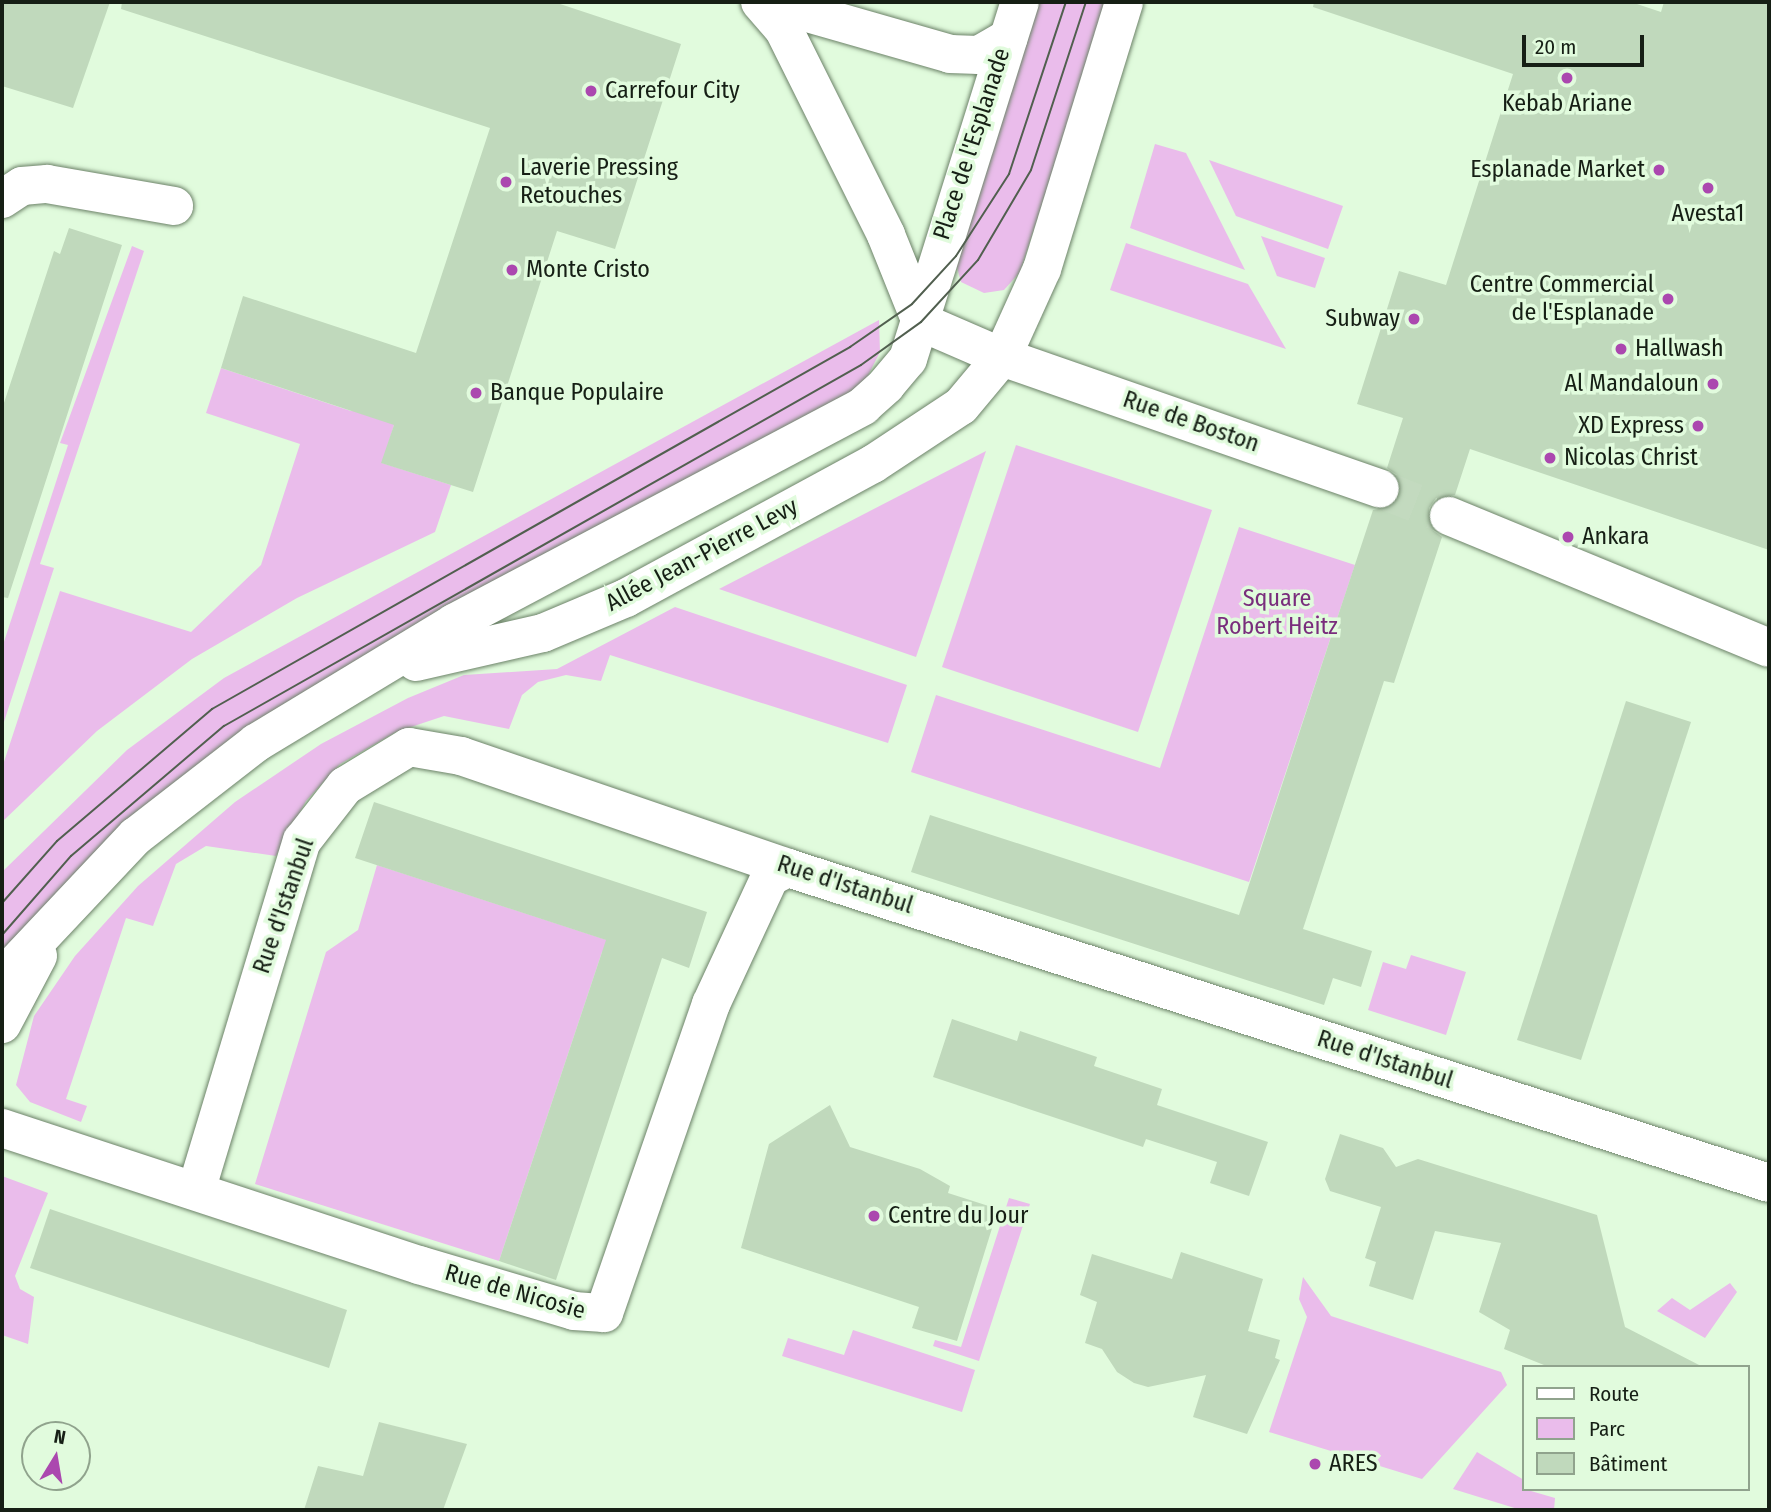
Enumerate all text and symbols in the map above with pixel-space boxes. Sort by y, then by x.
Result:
scale bar [1526,21,1648,65]
text: 20 m [1535,34,1576,60]
street label: Place de l'Esplanade [927,44,1017,244]
marker: Kebab Ariane [1559,70,1575,86]
place label: Carrefour City [605,77,740,105]
marker: Carrefour City [583,83,599,99]
place label: Kebab Ariane [1502,90,1632,118]
place label: Laverie Pressing Retouches [520,154,678,210]
place label: Esplanade Market [1470,156,1645,184]
marker: Esplanade Market [1651,162,1667,178]
marker: Laverie Pressing Retouches [498,174,514,190]
marker: Avesta1 [1700,180,1716,196]
place label: Avesta1 [1672,200,1744,228]
place label: Monte Cristo [526,256,650,284]
marker: Monte Cristo [504,262,520,278]
place label: Centre Commercial de l'Esplanade [1470,271,1654,327]
marker: Centre Commercial de l'Esplanade [1660,291,1676,307]
place label: Subway [1325,305,1400,333]
marker: Subway [1406,311,1422,327]
place label: Hallwash [1635,335,1724,363]
marker: Hallwash [1613,341,1629,357]
place label: Al Mandaloun [1565,370,1699,398]
marker: Al Mandaloun [1705,376,1721,392]
place label: Banque Populaire [490,379,664,407]
marker: Banque Populaire [468,385,484,401]
street label: Rue de Boston [1119,385,1263,459]
place label: XD Express [1578,412,1684,440]
marker: XD Express [1690,418,1706,434]
place label: Nicolas Christ [1564,444,1698,472]
marker: Nicolas Christ [1542,450,1558,466]
street label: Allée Jean-Pierre Levy [601,492,803,618]
place label: Ankara [1582,523,1649,551]
marker: Ankara [1560,529,1576,545]
park label: Square Robert Heitz [1216,585,1338,641]
street label: Rue d'Istanbul [247,835,321,977]
street label: Rue d'Istanbul [773,850,917,920]
street label: Rue d'Istanbul [1313,1025,1457,1095]
place label: Centre du Jour [888,1202,1028,1230]
marker: Centre du Jour [866,1208,882,1224]
street label: Rue de Nicosie [441,1258,589,1326]
legend [1522,1365,1750,1491]
text: Route [1589,1381,1639,1407]
text: Parc [1589,1416,1625,1442]
north arrow [21,1421,91,1491]
text: N [52,1424,67,1449]
place label: ARES [1329,1450,1378,1478]
text: Bâtiment [1589,1451,1667,1477]
marker: ARES [1307,1456,1323,1472]

